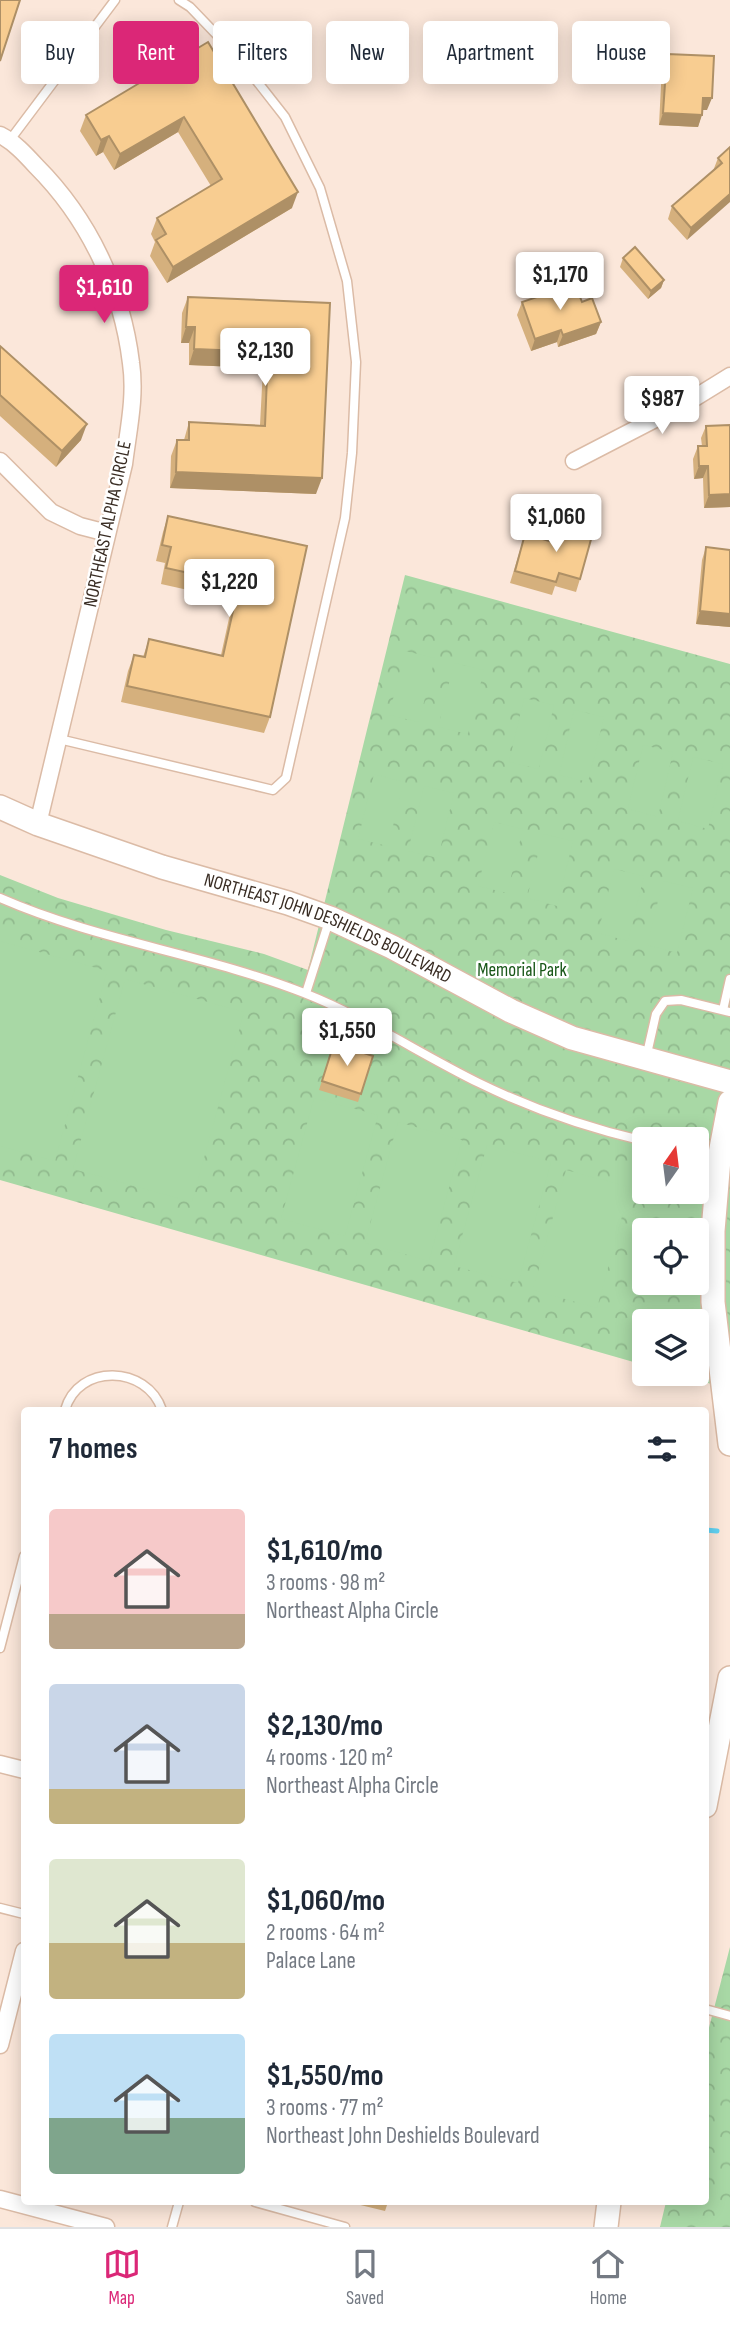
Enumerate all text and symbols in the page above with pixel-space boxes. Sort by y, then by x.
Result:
chip: Buy [21,21,99,84]
chip: Rent [113,21,199,84]
chip: Filters [213,21,312,84]
chip: New [326,21,409,84]
chip: Apartment [423,21,558,84]
chip: House [572,21,670,84]
pin: $1,170 [503,252,617,312]
text: $1,170 [532,261,588,289]
pin: $1,610 [47,266,161,325]
text: $1,610 [75,274,133,302]
pin: $2,130 [208,328,322,388]
text: $2,130 [236,337,294,365]
pin: $987 [621,376,703,436]
text: $987 [640,385,684,413]
street label: NORTHEAST ALPHA CIRCLE [79,439,137,609]
pin: $1,060 [499,494,613,554]
text: $1,060 [526,503,586,531]
pin: $1,220 [172,560,286,619]
text: $1,220 [200,568,258,596]
street label: NORTHEAST JOHN DESHIELDS BOULEVARD [201,868,455,988]
park label: Memorial Park [477,959,568,982]
pin: $1,550 [290,1009,404,1068]
text: $1,550 [318,1017,376,1045]
north arrow [632,1127,709,1204]
map controls [632,1127,709,1386]
button: locate [632,1218,709,1295]
button: layers [632,1309,709,1386]
icon: filters [643,1430,681,1468]
text: 7 homes [49,1431,137,1467]
text: $1,610/mo [266,1533,383,1569]
icon: home [105,1537,189,1621]
text: 3 rooms · 98 m² [266,1569,385,1597]
text: Northeast Alpha Circle [266,1597,439,1625]
text: $2,130/mo [266,1708,383,1744]
icon: home [105,1712,189,1796]
text: 4 rooms · 120 m² [266,1744,393,1772]
text: Northeast Alpha Circle [266,1772,439,1800]
text: $1,060/mo [266,1883,385,1919]
icon: home [105,1887,189,1971]
text: 2 rooms · 64 m² [266,1919,385,1947]
text: Palace Lane [266,1947,356,1975]
text: $1,550/mo [266,2058,384,2094]
icon: home [105,2062,189,2146]
text: 3 rooms · 77 m² [266,2094,384,2122]
text: Northeast John Deshields Boulevard [266,2122,540,2150]
tab: Map [103,2245,141,2310]
tab: Saved [346,2245,384,2310]
tab: Home [589,2245,627,2310]

